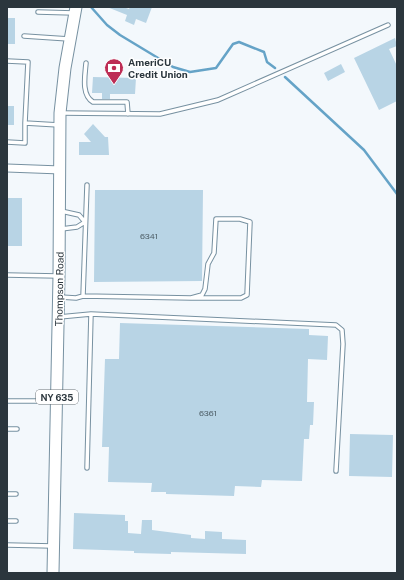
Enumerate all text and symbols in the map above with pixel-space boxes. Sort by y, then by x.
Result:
place label: AmeriCU Credit Union [128,56,188,80]
bank icon: AmeriCU Credit Union [103,57,125,85]
house number: 6341 [140,231,158,241]
street label: Thompson Road [52,252,66,326]
road number: NY 635 [36,390,78,404]
house number: 6361 [199,408,217,418]

